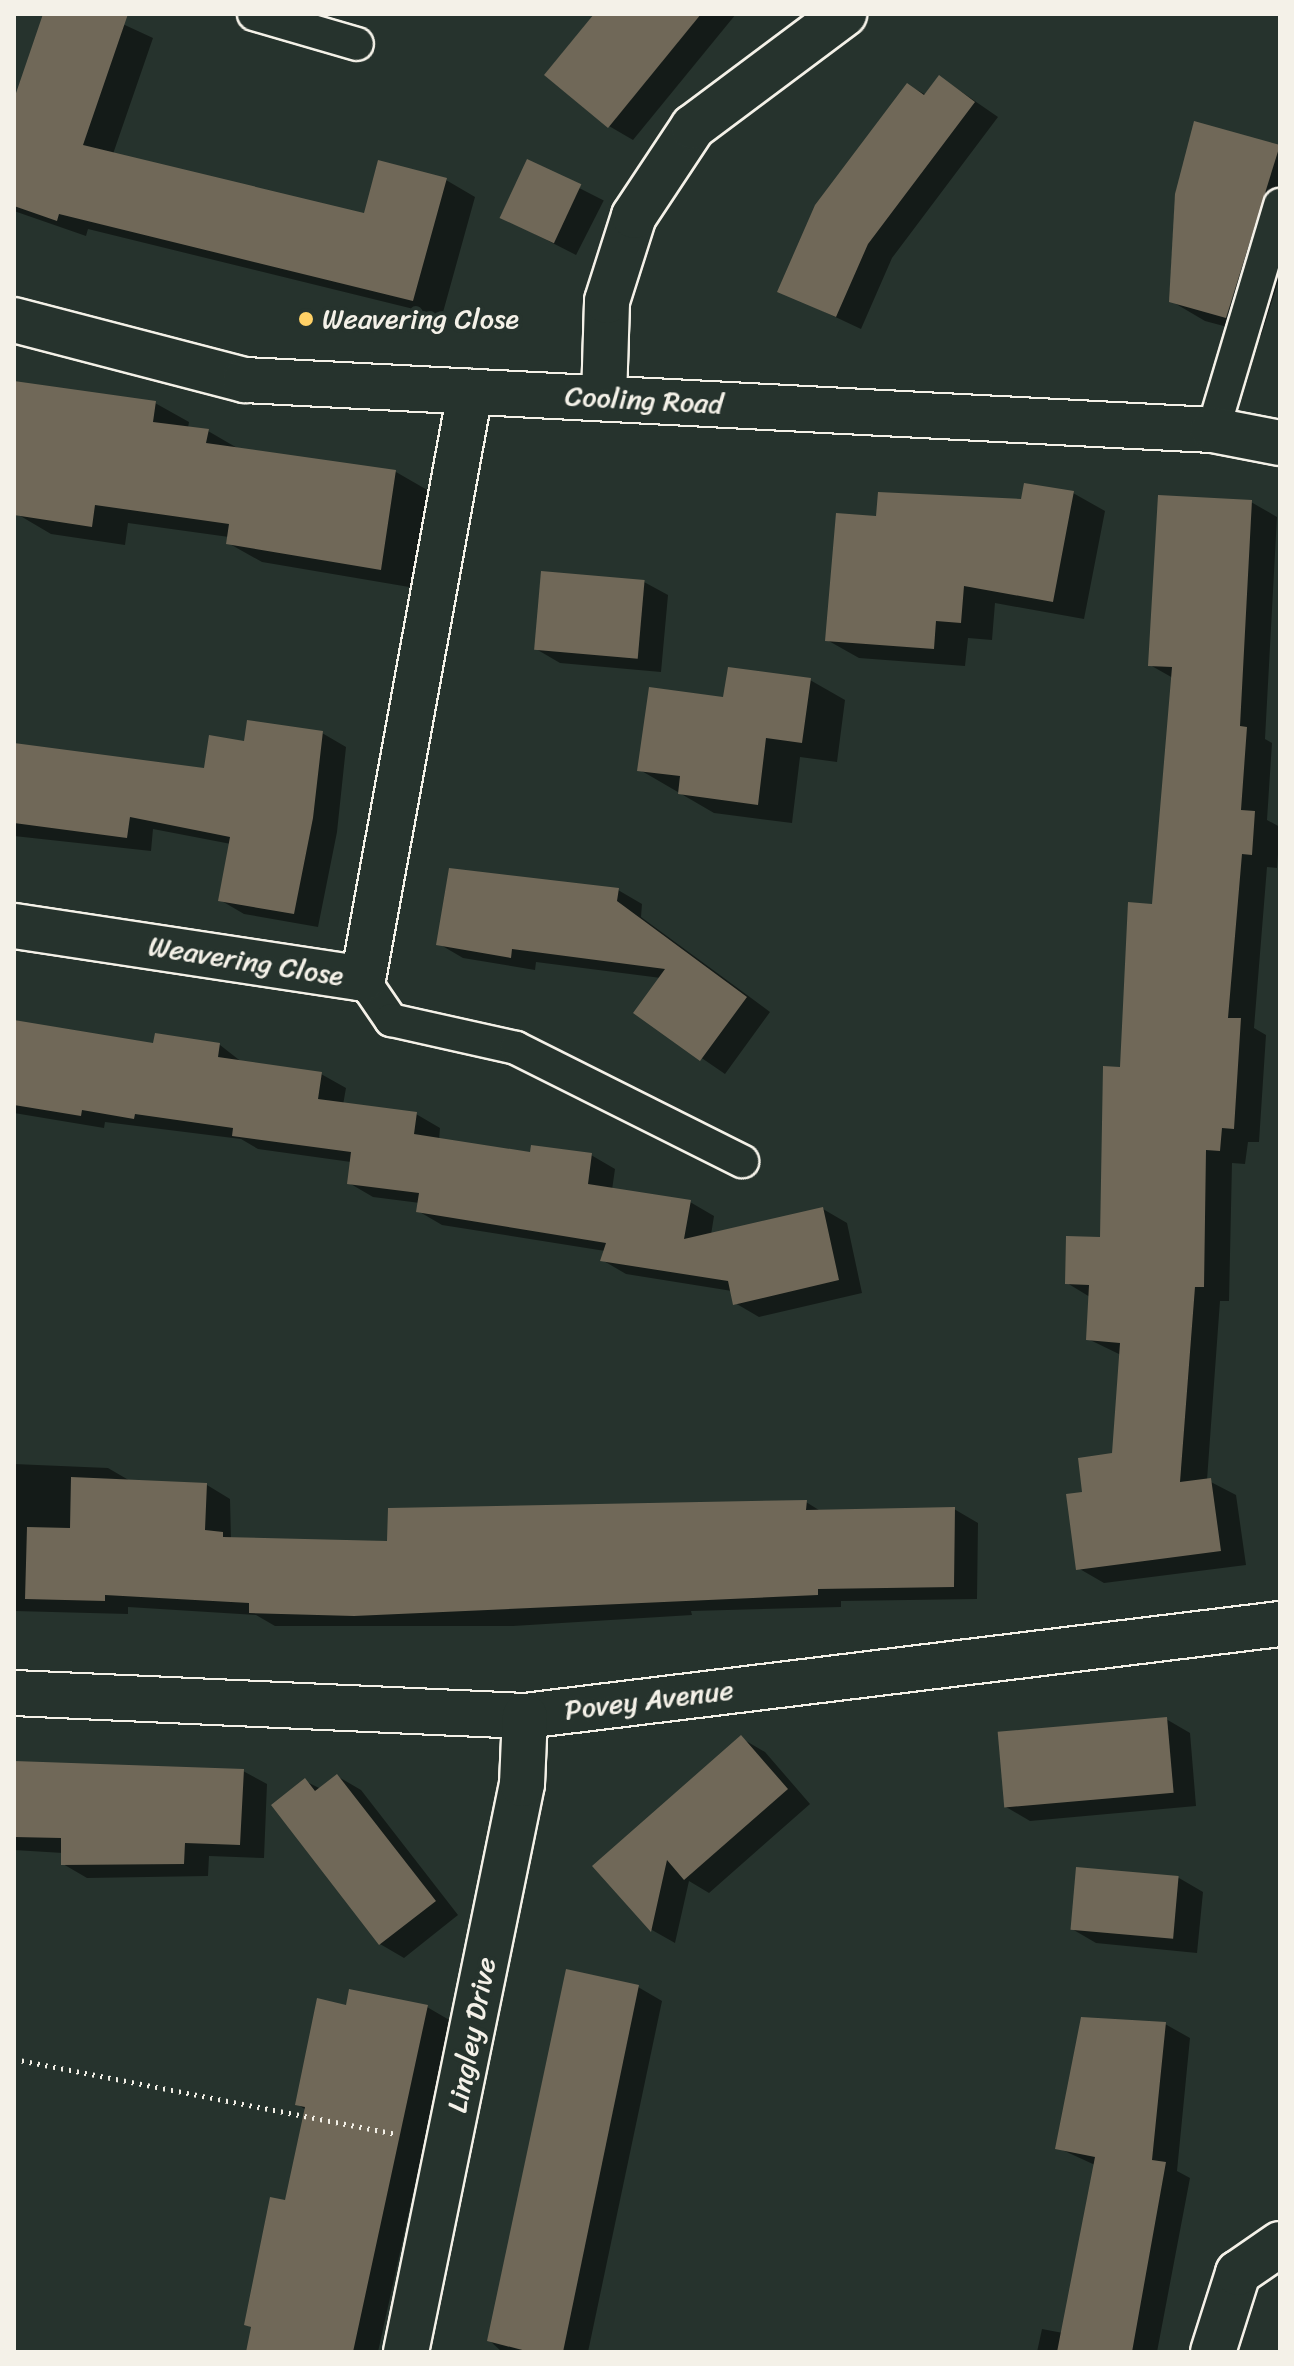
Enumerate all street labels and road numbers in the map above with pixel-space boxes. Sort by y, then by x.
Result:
street label: Cooling Road [564,379,724,421]
street label: Weavering Close [145,929,347,993]
street label: Povey Avenue [563,1673,735,1727]
street label: Lingley Drive [440,1955,504,2115]

